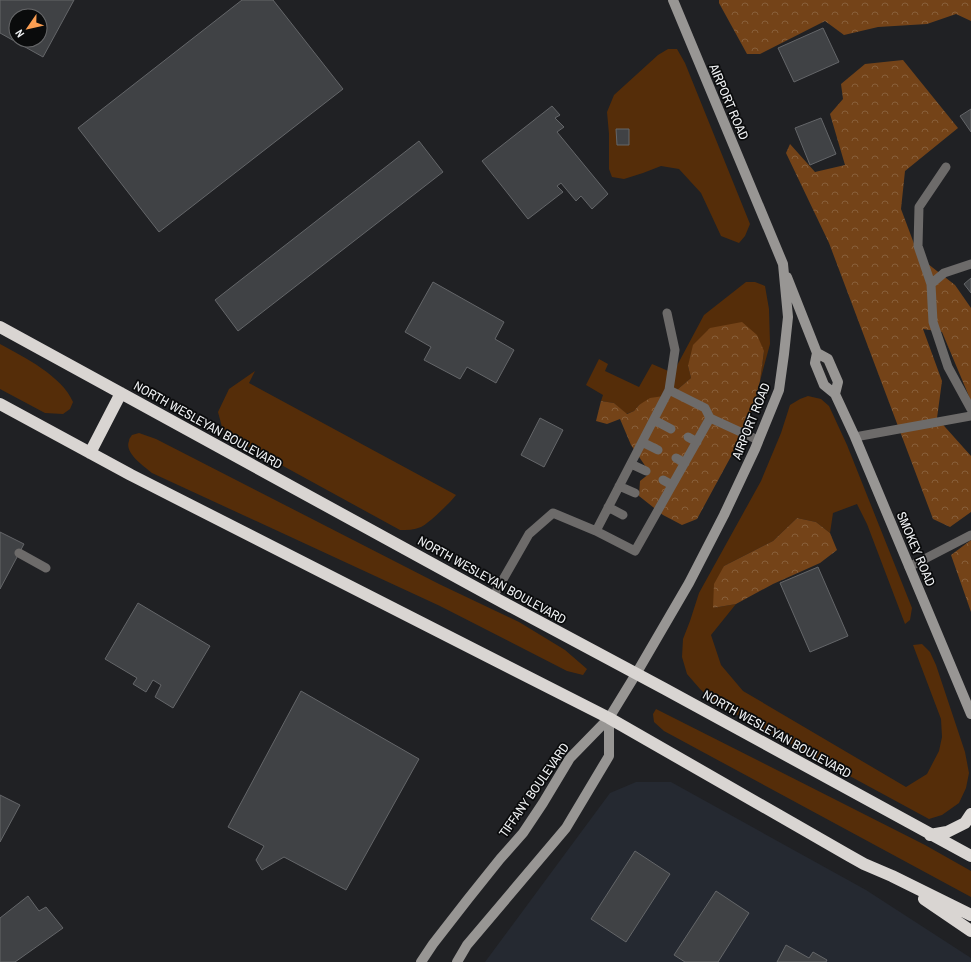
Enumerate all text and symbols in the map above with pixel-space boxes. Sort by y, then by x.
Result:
north arrow [8,8,48,48]
text: N [12,27,27,40]
street label: AIRPORT ROAD [705,61,753,143]
street label: NORTH WESLEYAN BOULEVARD [131,377,285,473]
street label: AIRPORT ROAD [728,380,774,463]
street label: SMOKEY ROAD [893,509,939,589]
street label: NORTH WESLEYAN BOULEVARD [415,532,569,628]
street label: NORTH WESLEYAN BOULEVARD [700,686,854,782]
street label: TIFFANY BOULEVARD [495,739,573,841]

